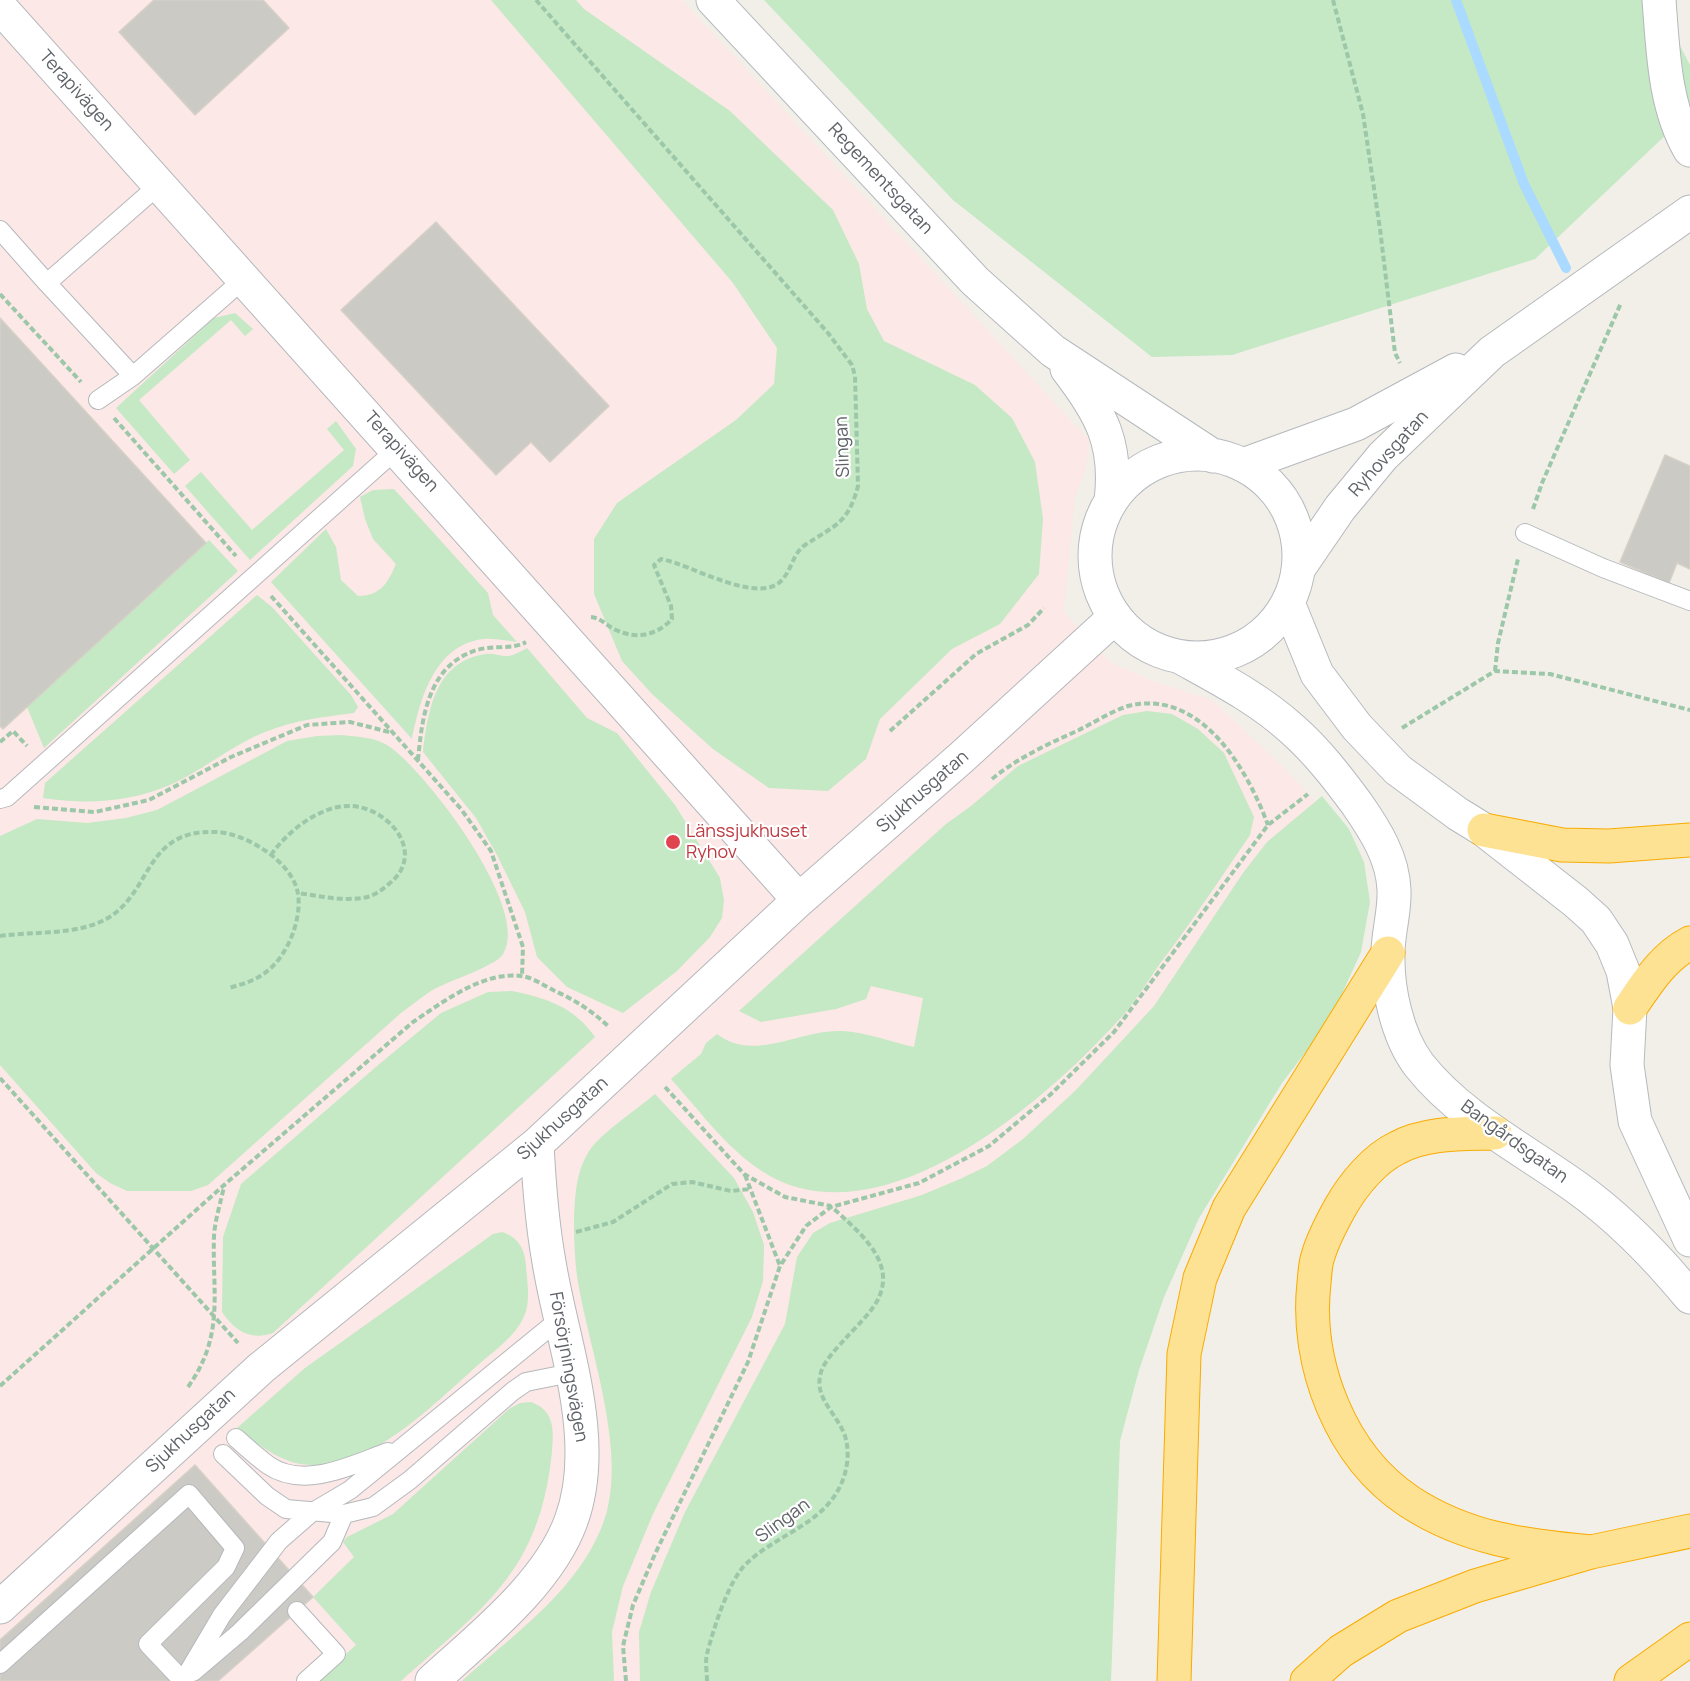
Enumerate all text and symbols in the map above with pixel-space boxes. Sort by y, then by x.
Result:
street label: Terapivägen [34,46,118,136]
street label: Regementsgatan [823,119,937,239]
street label: Ryhovsgatan [1345,406,1433,502]
street label: Terapivägen [359,407,443,497]
street label: Slingan [831,416,855,478]
street label: Sjukhusgatan [873,746,973,838]
place label: Länssjukhuset Ryhov [686,821,807,864]
marker: Länssjukhuset Ryhov [664,833,682,851]
street label: Sjukhusgatan [513,1073,613,1165]
street label: Bangårdsgatan [1456,1096,1572,1188]
street label: Försörjningsvägen [544,1290,592,1444]
street label: Sjukhusgatan [142,1384,240,1478]
street label: Slingan [752,1494,814,1548]

